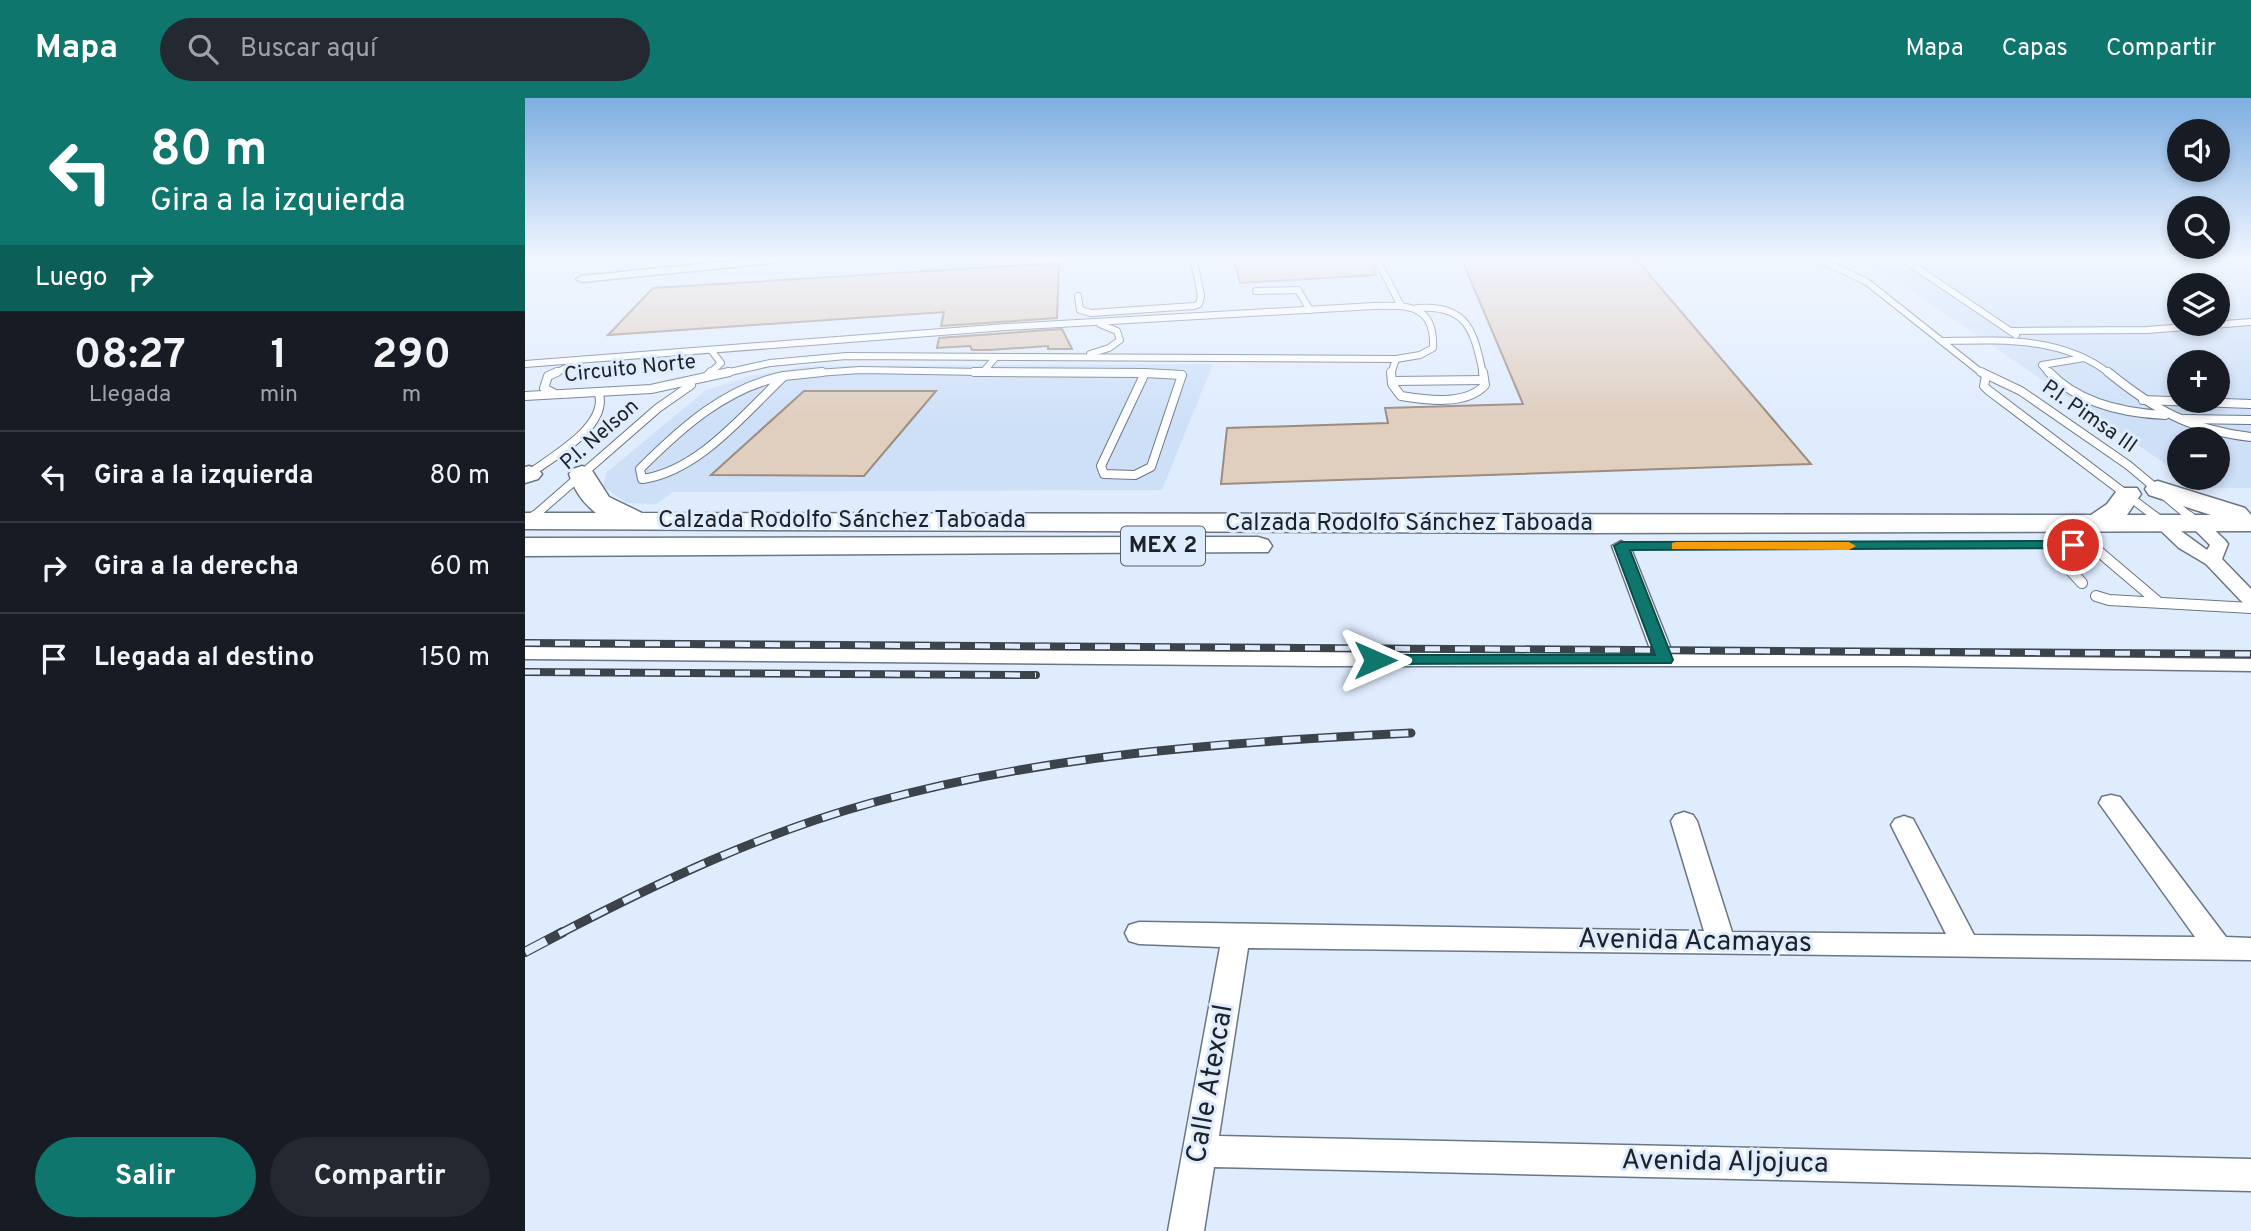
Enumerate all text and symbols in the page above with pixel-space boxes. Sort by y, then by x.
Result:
search box [160,18,650,81]
text: Mapa [35,28,118,70]
icon: search [184,30,222,68]
text: Buscar aquí [240,33,377,66]
text: Mapa [1906,34,1964,64]
text: Capas [2002,34,2068,64]
text: Compartir [2106,34,2216,64]
map controls [2167,119,2230,490]
button: sound [2167,119,2230,182]
text: 80 m [150,121,267,183]
icon: left [35,126,126,217]
text: Gira a la izquierda [150,182,406,222]
button: search [2167,196,2230,259]
icon: right [122,259,160,297]
text: Luego [35,262,108,295]
button: layers [2167,273,2230,336]
text: 08:27 [74,330,186,383]
text: 1 [270,330,287,383]
text: 290 [372,330,451,383]
street label: Circuito Norte [563,349,697,389]
button: + [2167,350,2230,413]
street label: P.I. Pimsa III [2036,374,2142,460]
text: Llegada [89,381,171,410]
text: min [260,381,298,410]
text: m [402,381,421,410]
street label: P.I. Nelson [555,393,645,477]
button: − [2167,427,2230,490]
icon: left [35,458,73,496]
text: Gira a la izquierda [94,460,313,493]
text: 80 m [430,460,490,493]
street label: Calzada Rodolfo Sánchez Taboada [658,506,1026,536]
street label: Calzada Rodolfo Sánchez Taboada [1225,509,1593,539]
pin [2043,515,2103,575]
road number: MEX 2 [1121,526,1205,566]
icon: arrive [2054,526,2092,564]
icon: right [35,549,73,587]
text: Gira a la derecha [94,551,299,584]
text: 60 m [430,551,490,584]
position arrow [1338,623,1412,697]
icon: arrive [35,640,73,678]
text: Llegada al destino [94,642,314,675]
text: 150 m [419,642,490,675]
street label: Avenida Acamayas [1578,922,1812,962]
street label: Calle Atexcal [1179,1002,1243,1166]
button: Salir [35,1137,256,1217]
button: Compartir [270,1137,490,1217]
street label: Avenida Aljojuca [1621,1143,1829,1183]

